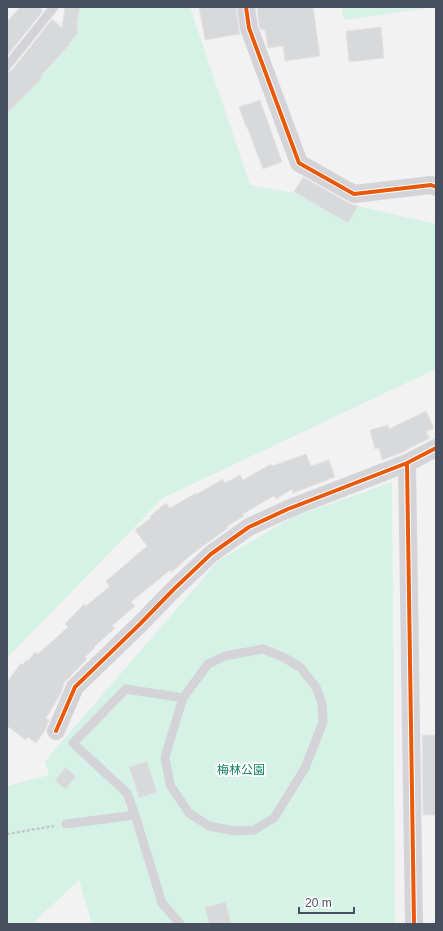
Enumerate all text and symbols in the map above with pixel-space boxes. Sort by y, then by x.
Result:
park label: 梅林公園 [217,763,265,777]
scale bar [299,889,354,915]
text: 20 m [305,896,332,910]

